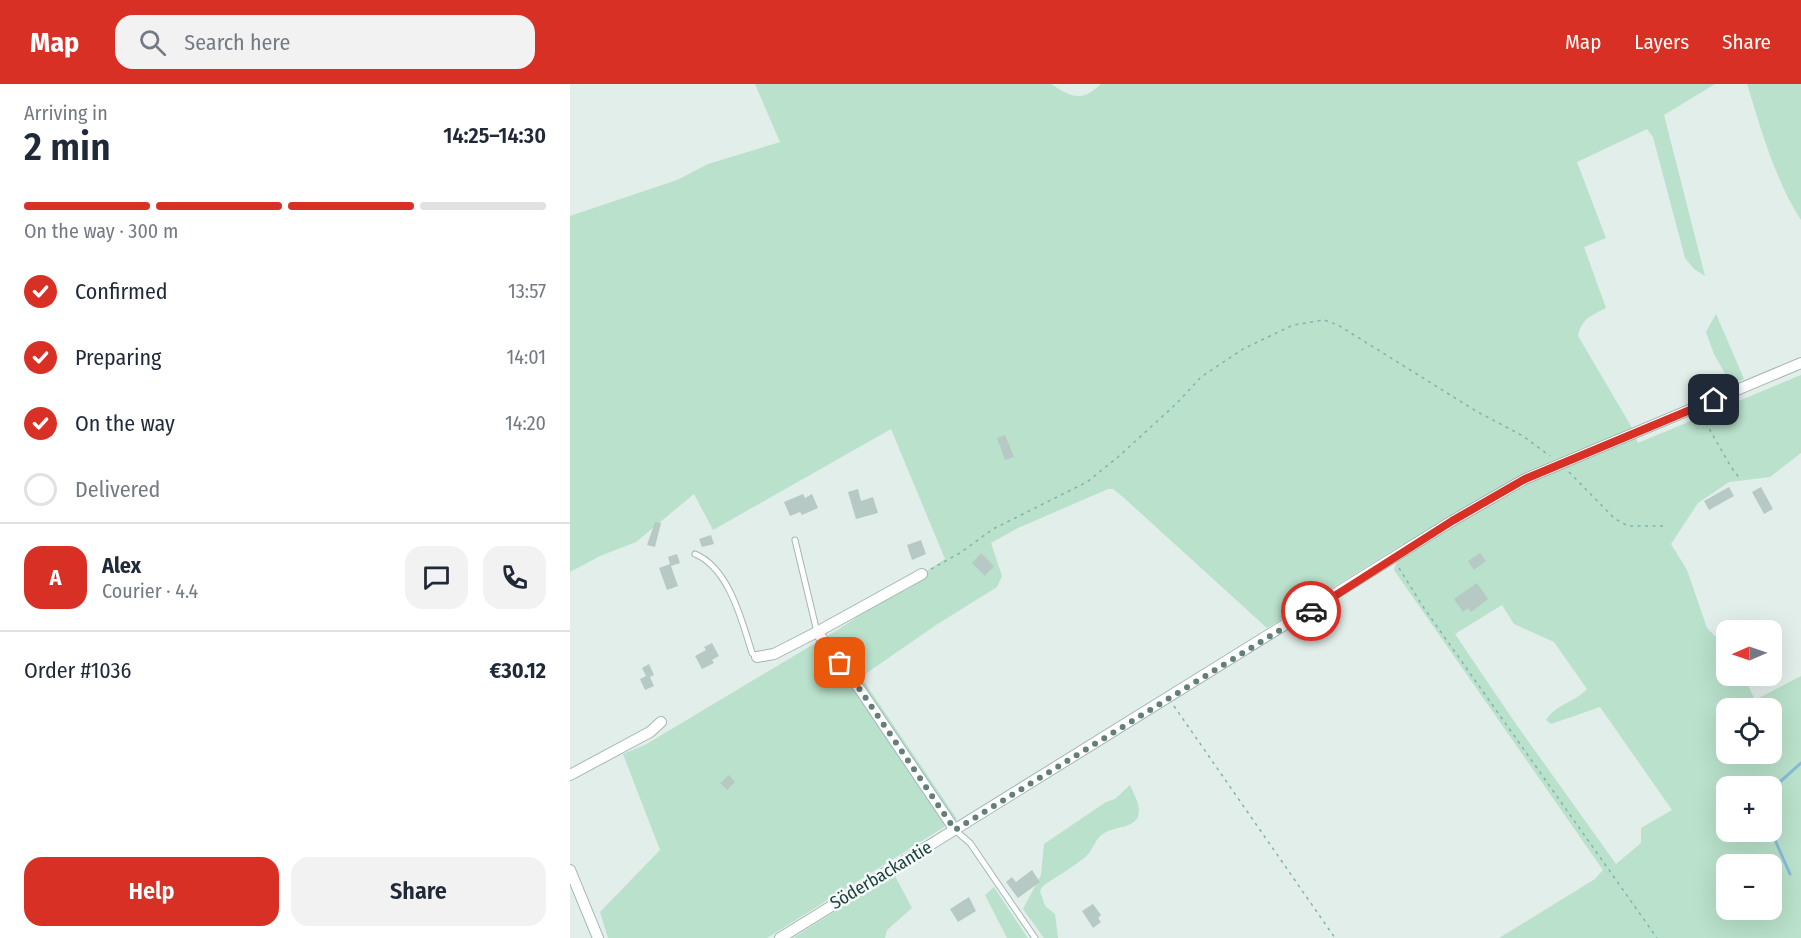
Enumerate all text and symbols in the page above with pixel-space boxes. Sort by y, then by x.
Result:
search box [115,15,535,69]
text: Map [30,26,79,59]
icon: search [136,26,169,59]
text: Search here [184,29,290,56]
text: Map [1565,29,1601,55]
text: Layers [1634,29,1689,55]
text: Share [1722,29,1771,55]
text: Arriving in [24,101,108,125]
text: 14:25–14:30 [443,122,546,149]
text: 2 min [24,124,111,170]
text: On the way · 300 m [24,219,178,243]
icon: check [24,275,57,308]
text: Confirmed [75,278,168,305]
text: 13:57 [508,279,546,303]
icon: check [24,341,57,374]
text: Preparing [75,344,161,371]
text: 14:01 [507,345,546,369]
pin [1688,374,1739,425]
icon: home [1697,383,1730,416]
icon: check [24,407,57,440]
text: On the way [75,410,175,437]
text: 14:20 [505,411,546,435]
text: Delivered [75,476,160,503]
button: chat [405,546,468,609]
button: phone [483,546,546,609]
text: Alex [102,552,141,579]
text: A [50,564,61,591]
text: Courier · 4.4 [102,579,198,603]
courier [1281,581,1341,641]
icon: car [1295,595,1328,628]
north arrow [1716,620,1782,686]
map controls [1716,620,1782,920]
pin [814,637,865,688]
icon: bag [823,646,856,679]
text: Order #1036 [24,657,131,684]
text: €30.12 [489,657,546,684]
button: locate [1716,698,1782,764]
button: + [1716,776,1782,842]
street label: Söderbackantie [826,836,936,914]
button: − [1716,854,1782,920]
button: Help [24,857,279,926]
button: Share [291,857,546,926]

